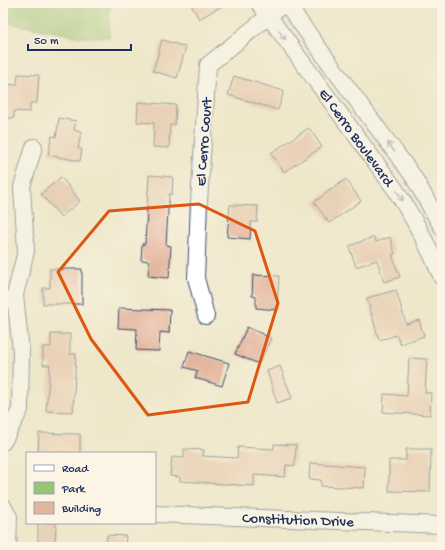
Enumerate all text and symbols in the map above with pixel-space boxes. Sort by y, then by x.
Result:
scale bar [28,26,131,52]
one-way arrow [277,29,286,40]
text: 50 m [34,35,59,49]
street label: El Cerro Boulevard [314,86,398,192]
street label: El Cerro Court [193,96,217,187]
one-way arrow [387,141,395,152]
one-way arrow [395,191,404,202]
legend [26,452,156,524]
text: Road [62,463,89,477]
text: Park [61,483,87,497]
text: Building [61,503,101,517]
street label: Constitution Drive [242,510,354,532]

